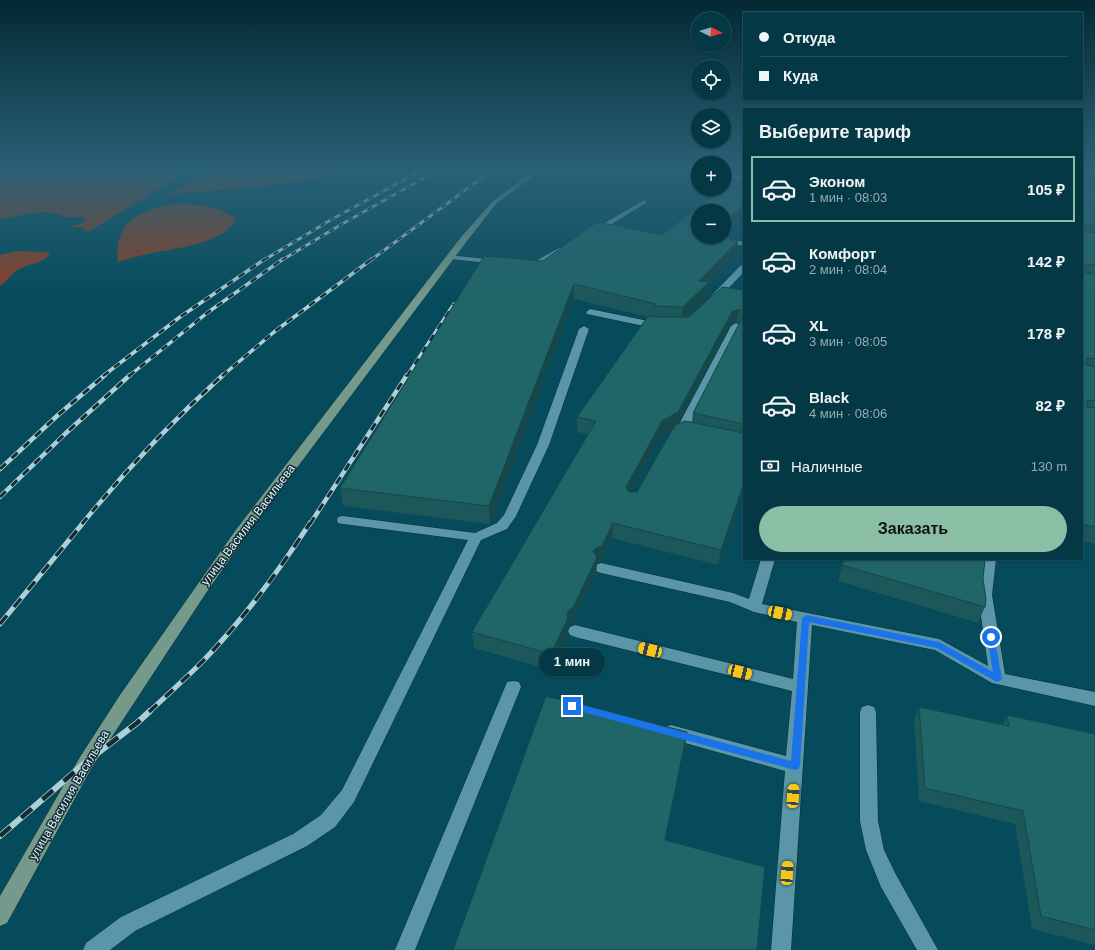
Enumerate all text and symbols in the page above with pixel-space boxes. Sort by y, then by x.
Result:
north arrow [691,12,731,52]
map controls [691,12,731,244]
text: Откуда [783,29,835,46]
button: locate [691,60,731,100]
text: Куда [783,67,818,84]
button: layers [691,108,731,148]
text: Выберите тариф [759,122,911,142]
button: + [691,156,731,196]
icon: car [761,171,797,207]
text: Эконом [809,173,865,190]
text: 105 ₽ [1027,181,1065,198]
text: 1 мин · 08:03 [809,190,887,205]
button: − [691,204,731,244]
icon: car [761,243,797,279]
text: Комфорт [809,245,876,262]
text: 142 ₽ [1027,253,1065,270]
text: 2 мин · 08:04 [809,262,887,277]
icon: car [761,315,797,351]
text: XL [809,317,828,334]
text: 178 ₽ [1027,325,1065,342]
text: 3 мин · 08:05 [809,334,887,349]
icon: car [761,387,797,423]
text: Black [809,389,849,406]
text: 82 ₽ [1035,397,1065,414]
text: 4 мин · 08:06 [809,406,887,421]
icon: cash [759,455,781,477]
text: Наличные [791,458,863,475]
text: 130 m [1031,459,1067,474]
street label: улица Василия Васильева [198,462,298,588]
button: Заказать [759,506,1067,552]
car [767,605,793,621]
route start [982,628,1000,646]
car [637,641,663,659]
callout: 1 мин [539,648,605,676]
text: 1 мин [554,654,590,669]
car [727,663,753,681]
route end [563,697,581,715]
street label: улица Василия Васильева [26,727,112,862]
car [786,784,800,808]
car [780,861,794,885]

